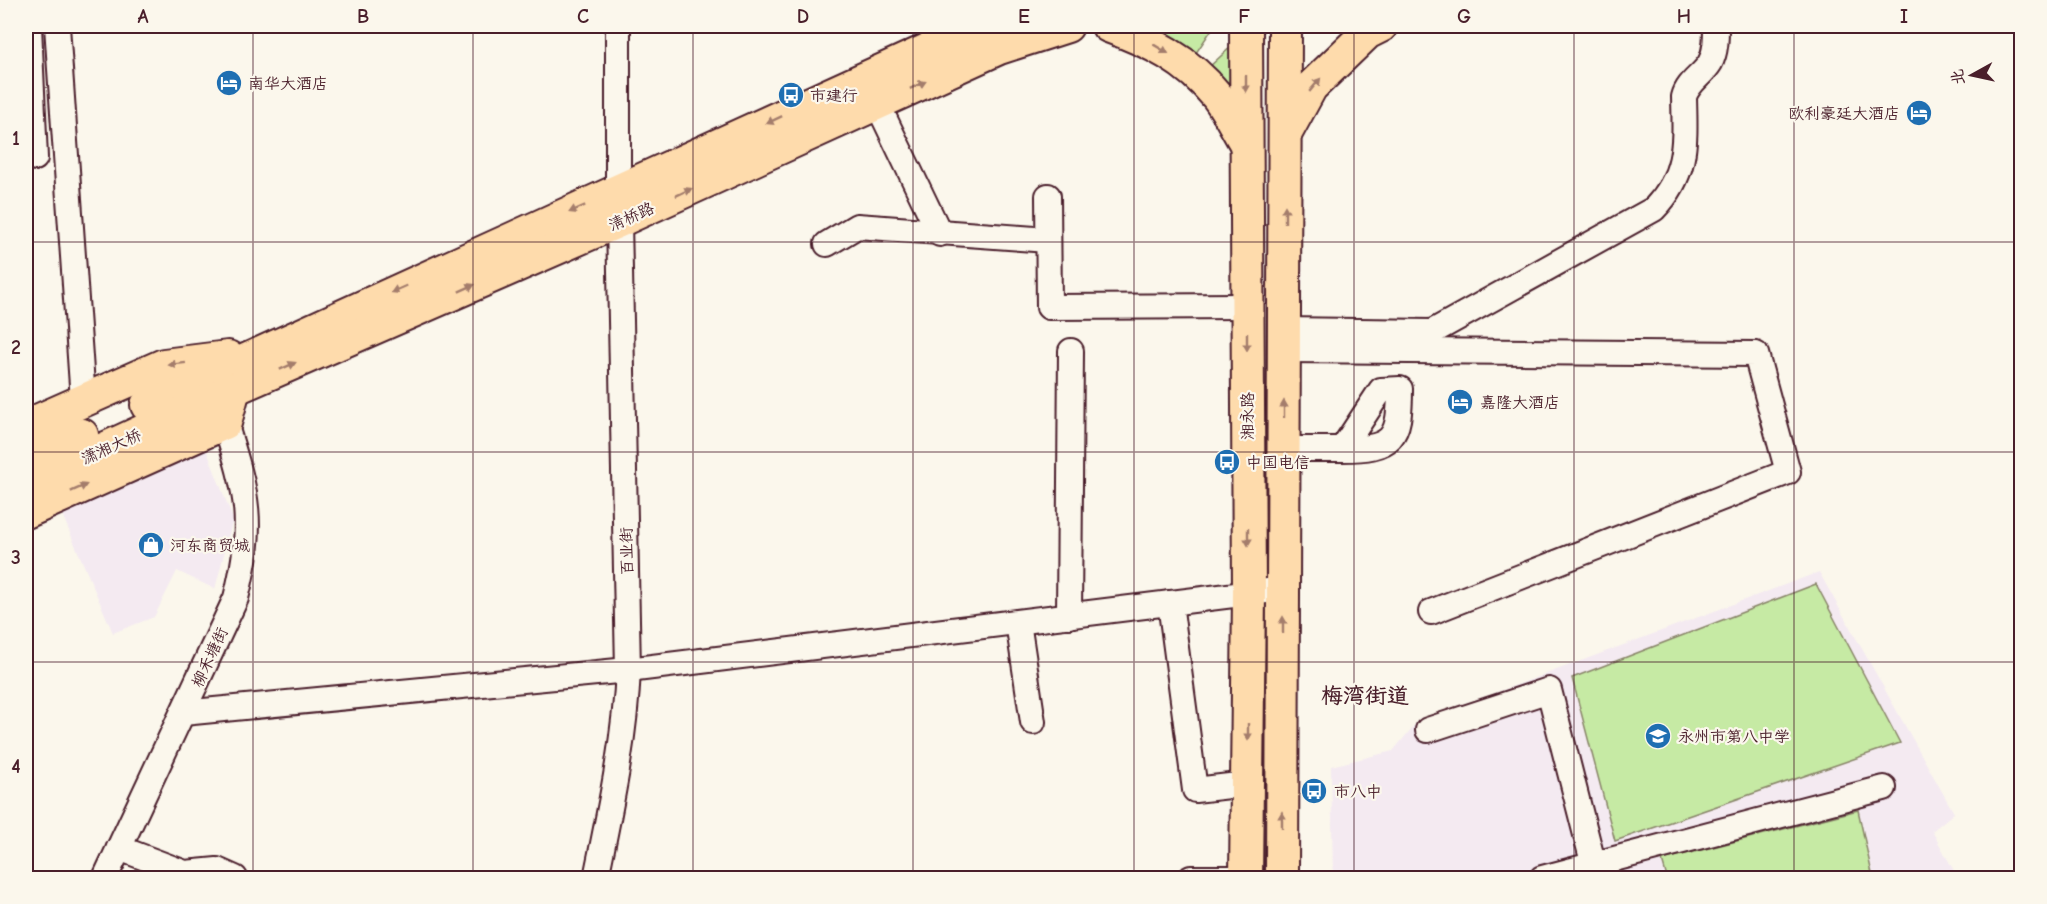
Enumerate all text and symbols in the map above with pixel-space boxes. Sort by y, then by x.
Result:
text: A [137,5,149,28]
text: B [357,5,369,28]
text: C [577,5,589,28]
text: D [797,5,809,28]
text: E [1018,5,1030,28]
text: F [1238,5,1250,28]
text: G [1457,5,1471,28]
text: H [1677,5,1691,28]
text: I [1900,5,1908,28]
one-way arrow [1153,44,1169,55]
north arrow [1942,45,2002,105]
hotel icon: 南华大酒店 [214,68,244,98]
text: 北 [1948,68,1968,86]
one-way arrow [1241,74,1251,93]
place label: 南华大酒店 [248,75,328,93]
one-way arrow [1308,77,1321,93]
bus stop icon: 市建行 [776,80,806,110]
one-way arrow [910,80,927,89]
place label: 市建行 [810,87,858,105]
hotel icon: 欧利豪廷大酒店 [1904,98,1934,128]
place label: 欧利豪廷大酒店 [1788,105,1900,123]
one-way arrow [765,115,782,124]
text: 1 [12,127,20,150]
one-way arrow [675,187,693,197]
street label: 清桥路 [606,199,657,235]
one-way arrow [569,205,586,214]
one-way arrow [1280,205,1290,224]
one-way arrow [458,283,476,292]
one-way arrow [391,285,408,294]
one-way arrow [1242,332,1251,351]
text: 2 [11,336,21,359]
one-way arrow [168,359,187,368]
one-way arrow [279,361,297,370]
hotel icon: 嘉隆大酒店 [1445,387,1475,417]
street label: 湘永路 [1239,392,1257,440]
place label: 嘉隆大酒店 [1480,394,1560,412]
one-way arrow [1279,400,1289,419]
street label: 潇湘大桥 [79,426,144,468]
bus stop icon: 中国电信 [1212,447,1242,477]
place label: 中国电信 [1246,454,1310,472]
one-way arrow [70,483,88,492]
street label: 百业街 [618,527,636,575]
one-way arrow [1243,527,1253,546]
shop icon: 河东商贸城 [136,530,166,560]
place label: 河东商贸城 [170,537,250,555]
text: 3 [11,546,21,569]
one-way arrow [1278,616,1288,635]
street label: 柳禾塘街 [188,625,232,690]
district label: 梅湾街道 [1321,683,1409,709]
school or university icon: 永州市第八中学 [1643,721,1673,751]
one-way arrow [1243,722,1252,741]
place label: 永州市第八中学 [1678,728,1790,746]
text: 4 [11,755,21,778]
bus stop icon: 市八中 [1299,776,1329,806]
place label: 市八中 [1334,783,1382,801]
one-way arrow [1278,811,1287,830]

